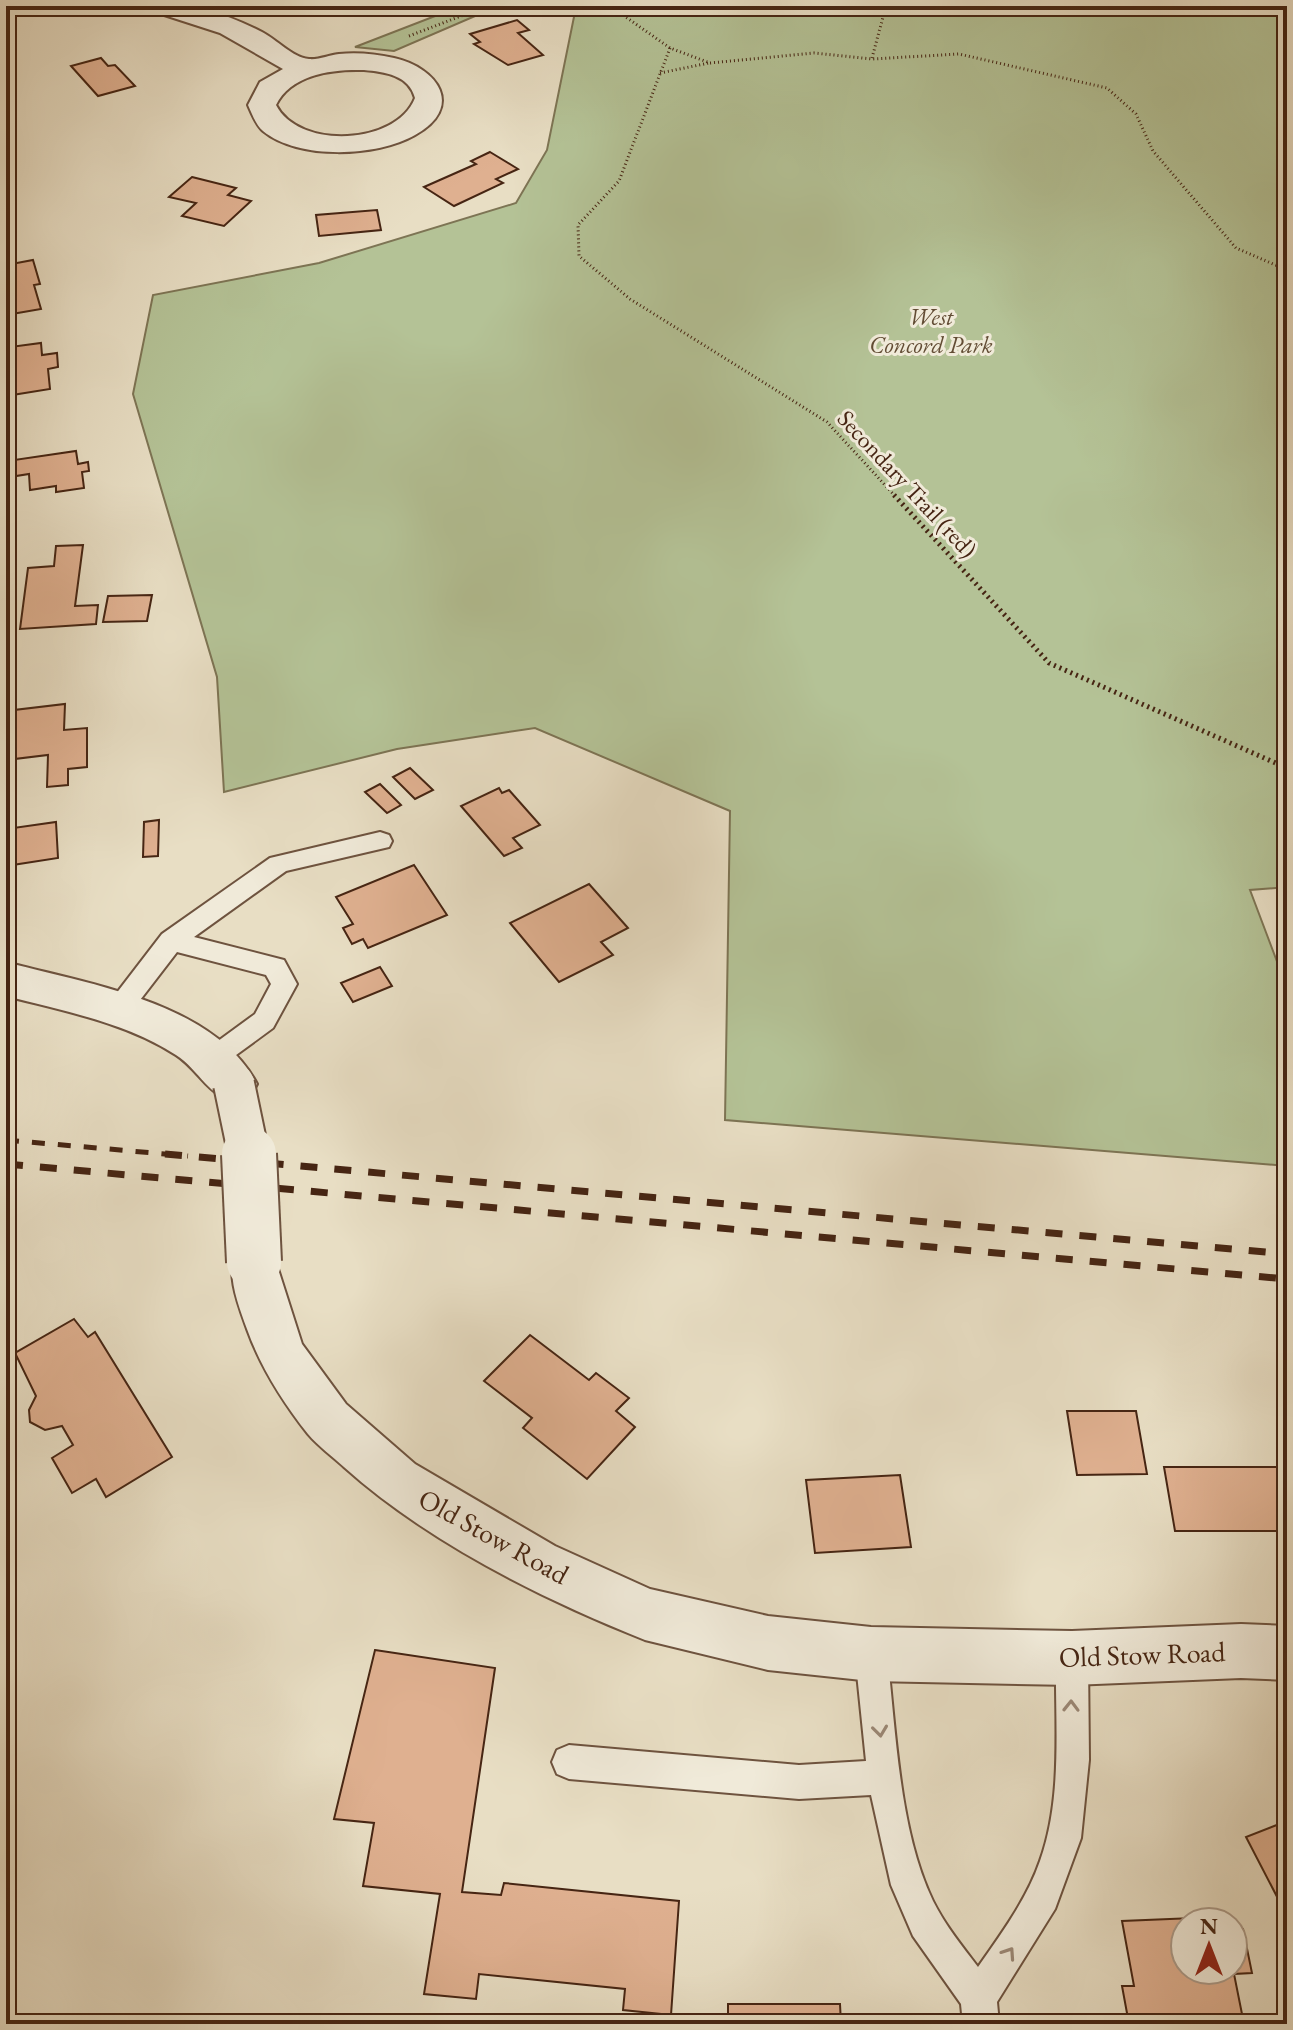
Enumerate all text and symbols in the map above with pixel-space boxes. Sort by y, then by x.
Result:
park label: West Concord Park [869,301,993,360]
street label: Secondary Trail (red) [831,403,984,564]
street label: Old Stow Road [412,1480,576,1593]
street label: Old Stow Road [1058,1633,1227,1675]
one-way arrow [1063,1699,1080,1712]
one-way arrow [872,1725,889,1738]
north arrow [1169,1906,1249,1986]
text: N [1200,1912,1218,1941]
one-way arrow [999,1947,1014,1961]

